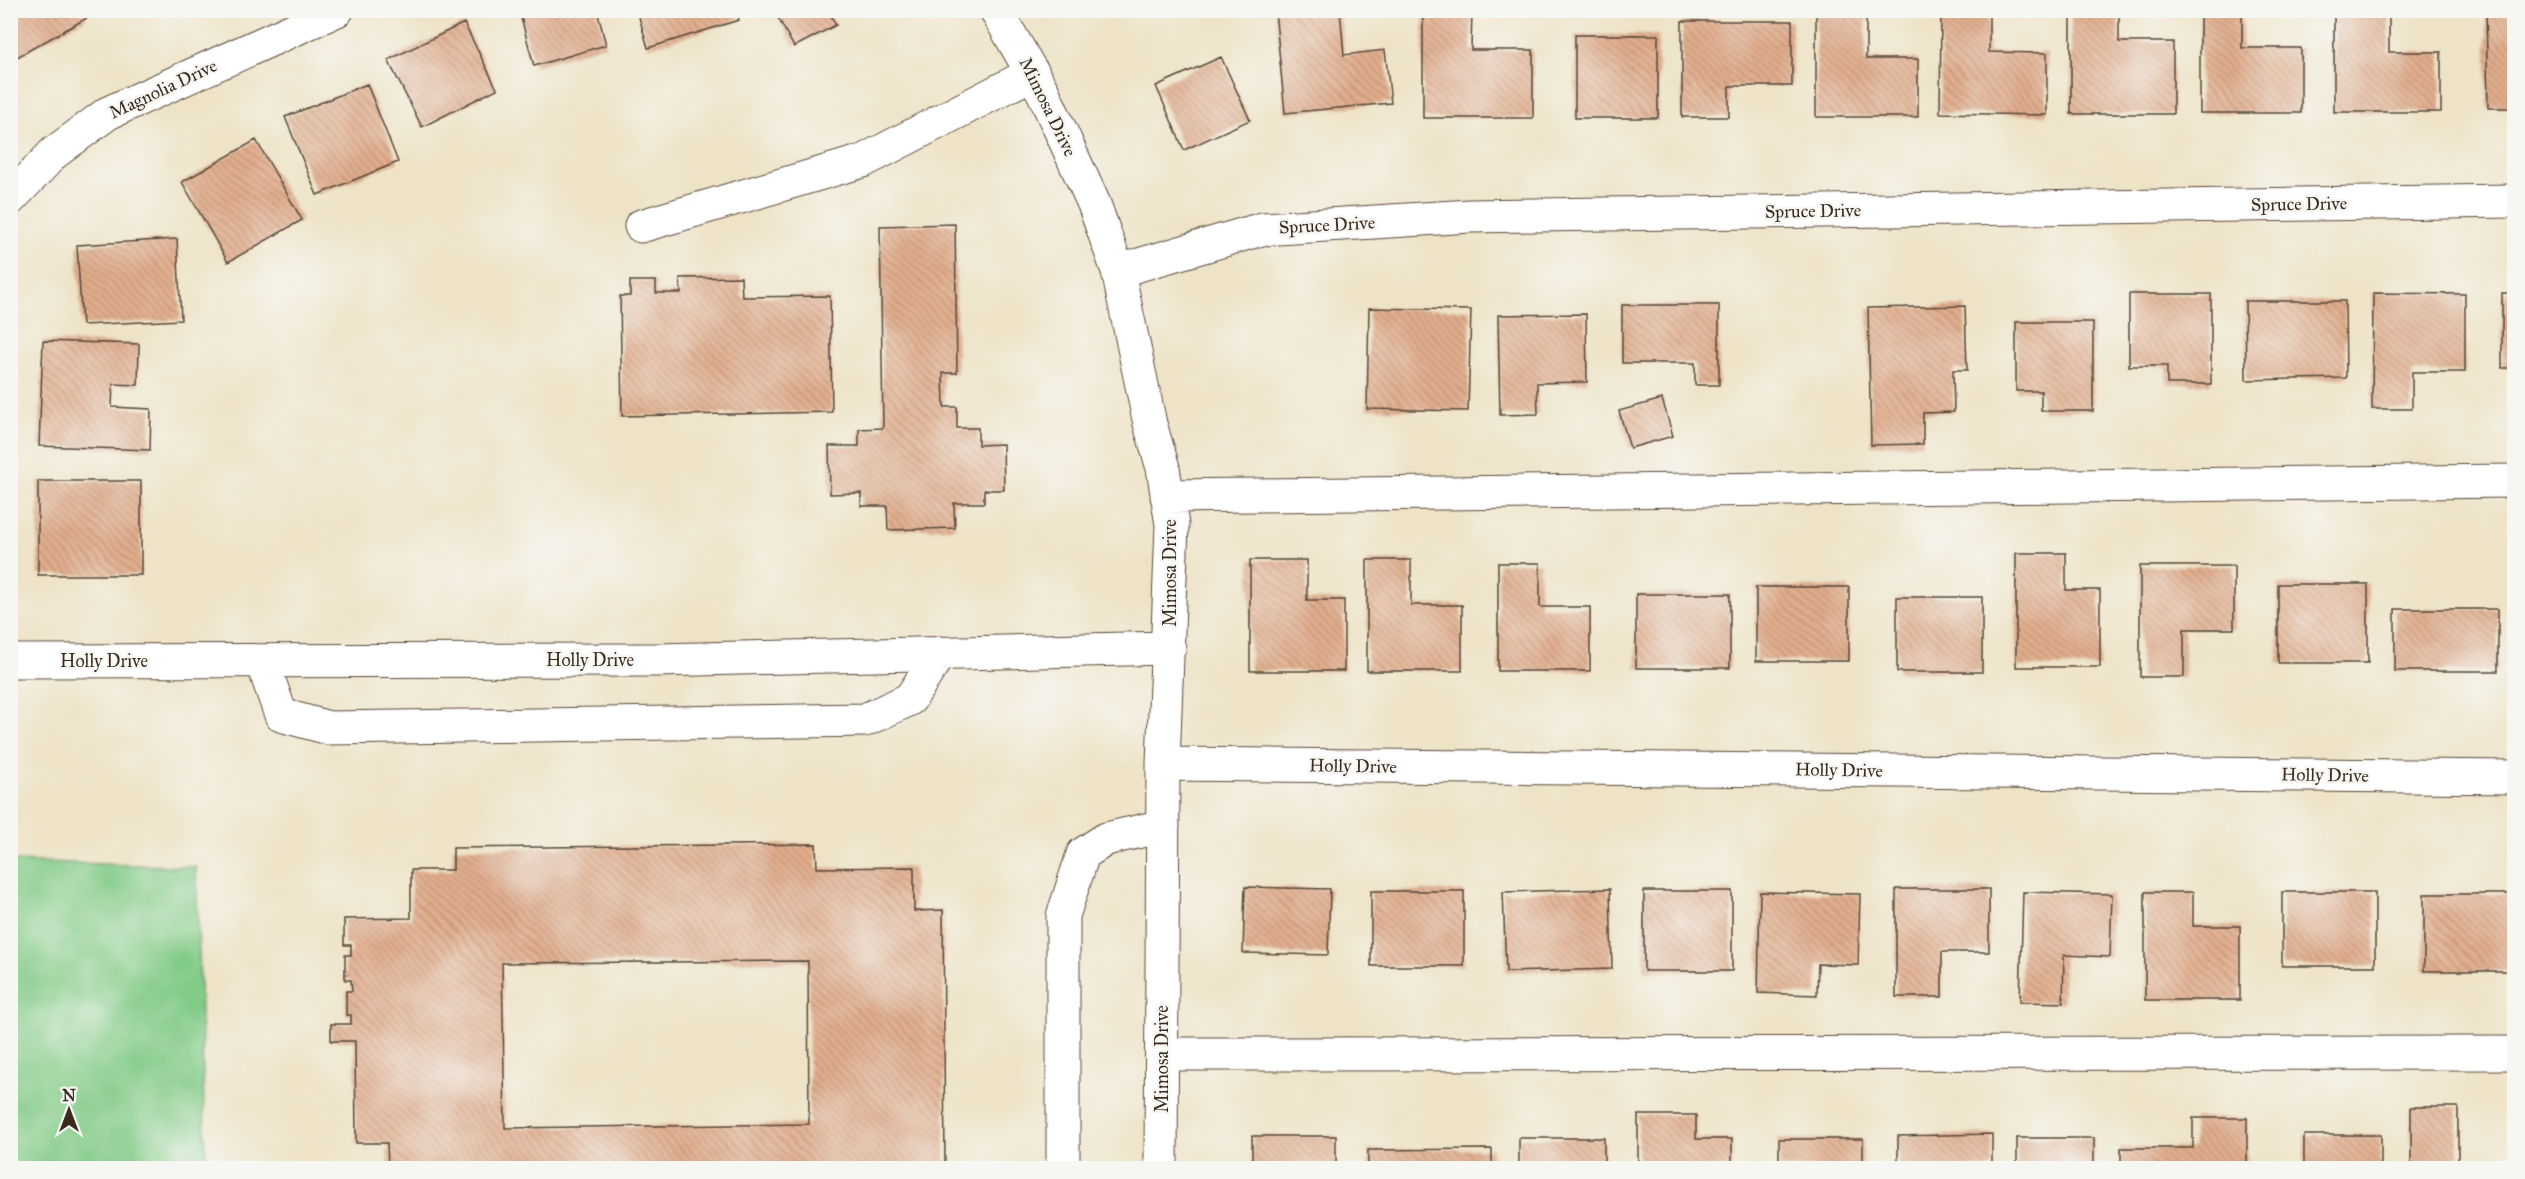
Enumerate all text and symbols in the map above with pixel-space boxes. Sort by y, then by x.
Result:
street label: Magnolia Drive [106,54,221,124]
street label: Mimosa Drive [1015,54,1081,160]
street label: Spruce Drive [2251,192,2347,216]
street label: Spruce Drive [1765,199,1861,223]
street label: Spruce Drive [1278,211,1376,239]
street label: Mimosa Drive [1159,519,1181,627]
street label: Holly Drive [546,649,634,671]
street label: Holly Drive [60,650,148,672]
street label: Holly Drive [1309,754,1397,778]
street label: Holly Drive [1795,758,1883,782]
street label: Holly Drive [2281,763,2369,787]
street label: Mimosa Drive [1151,1005,1173,1113]
north arrow [39,1080,99,1140]
text: N [62,1086,76,1105]

